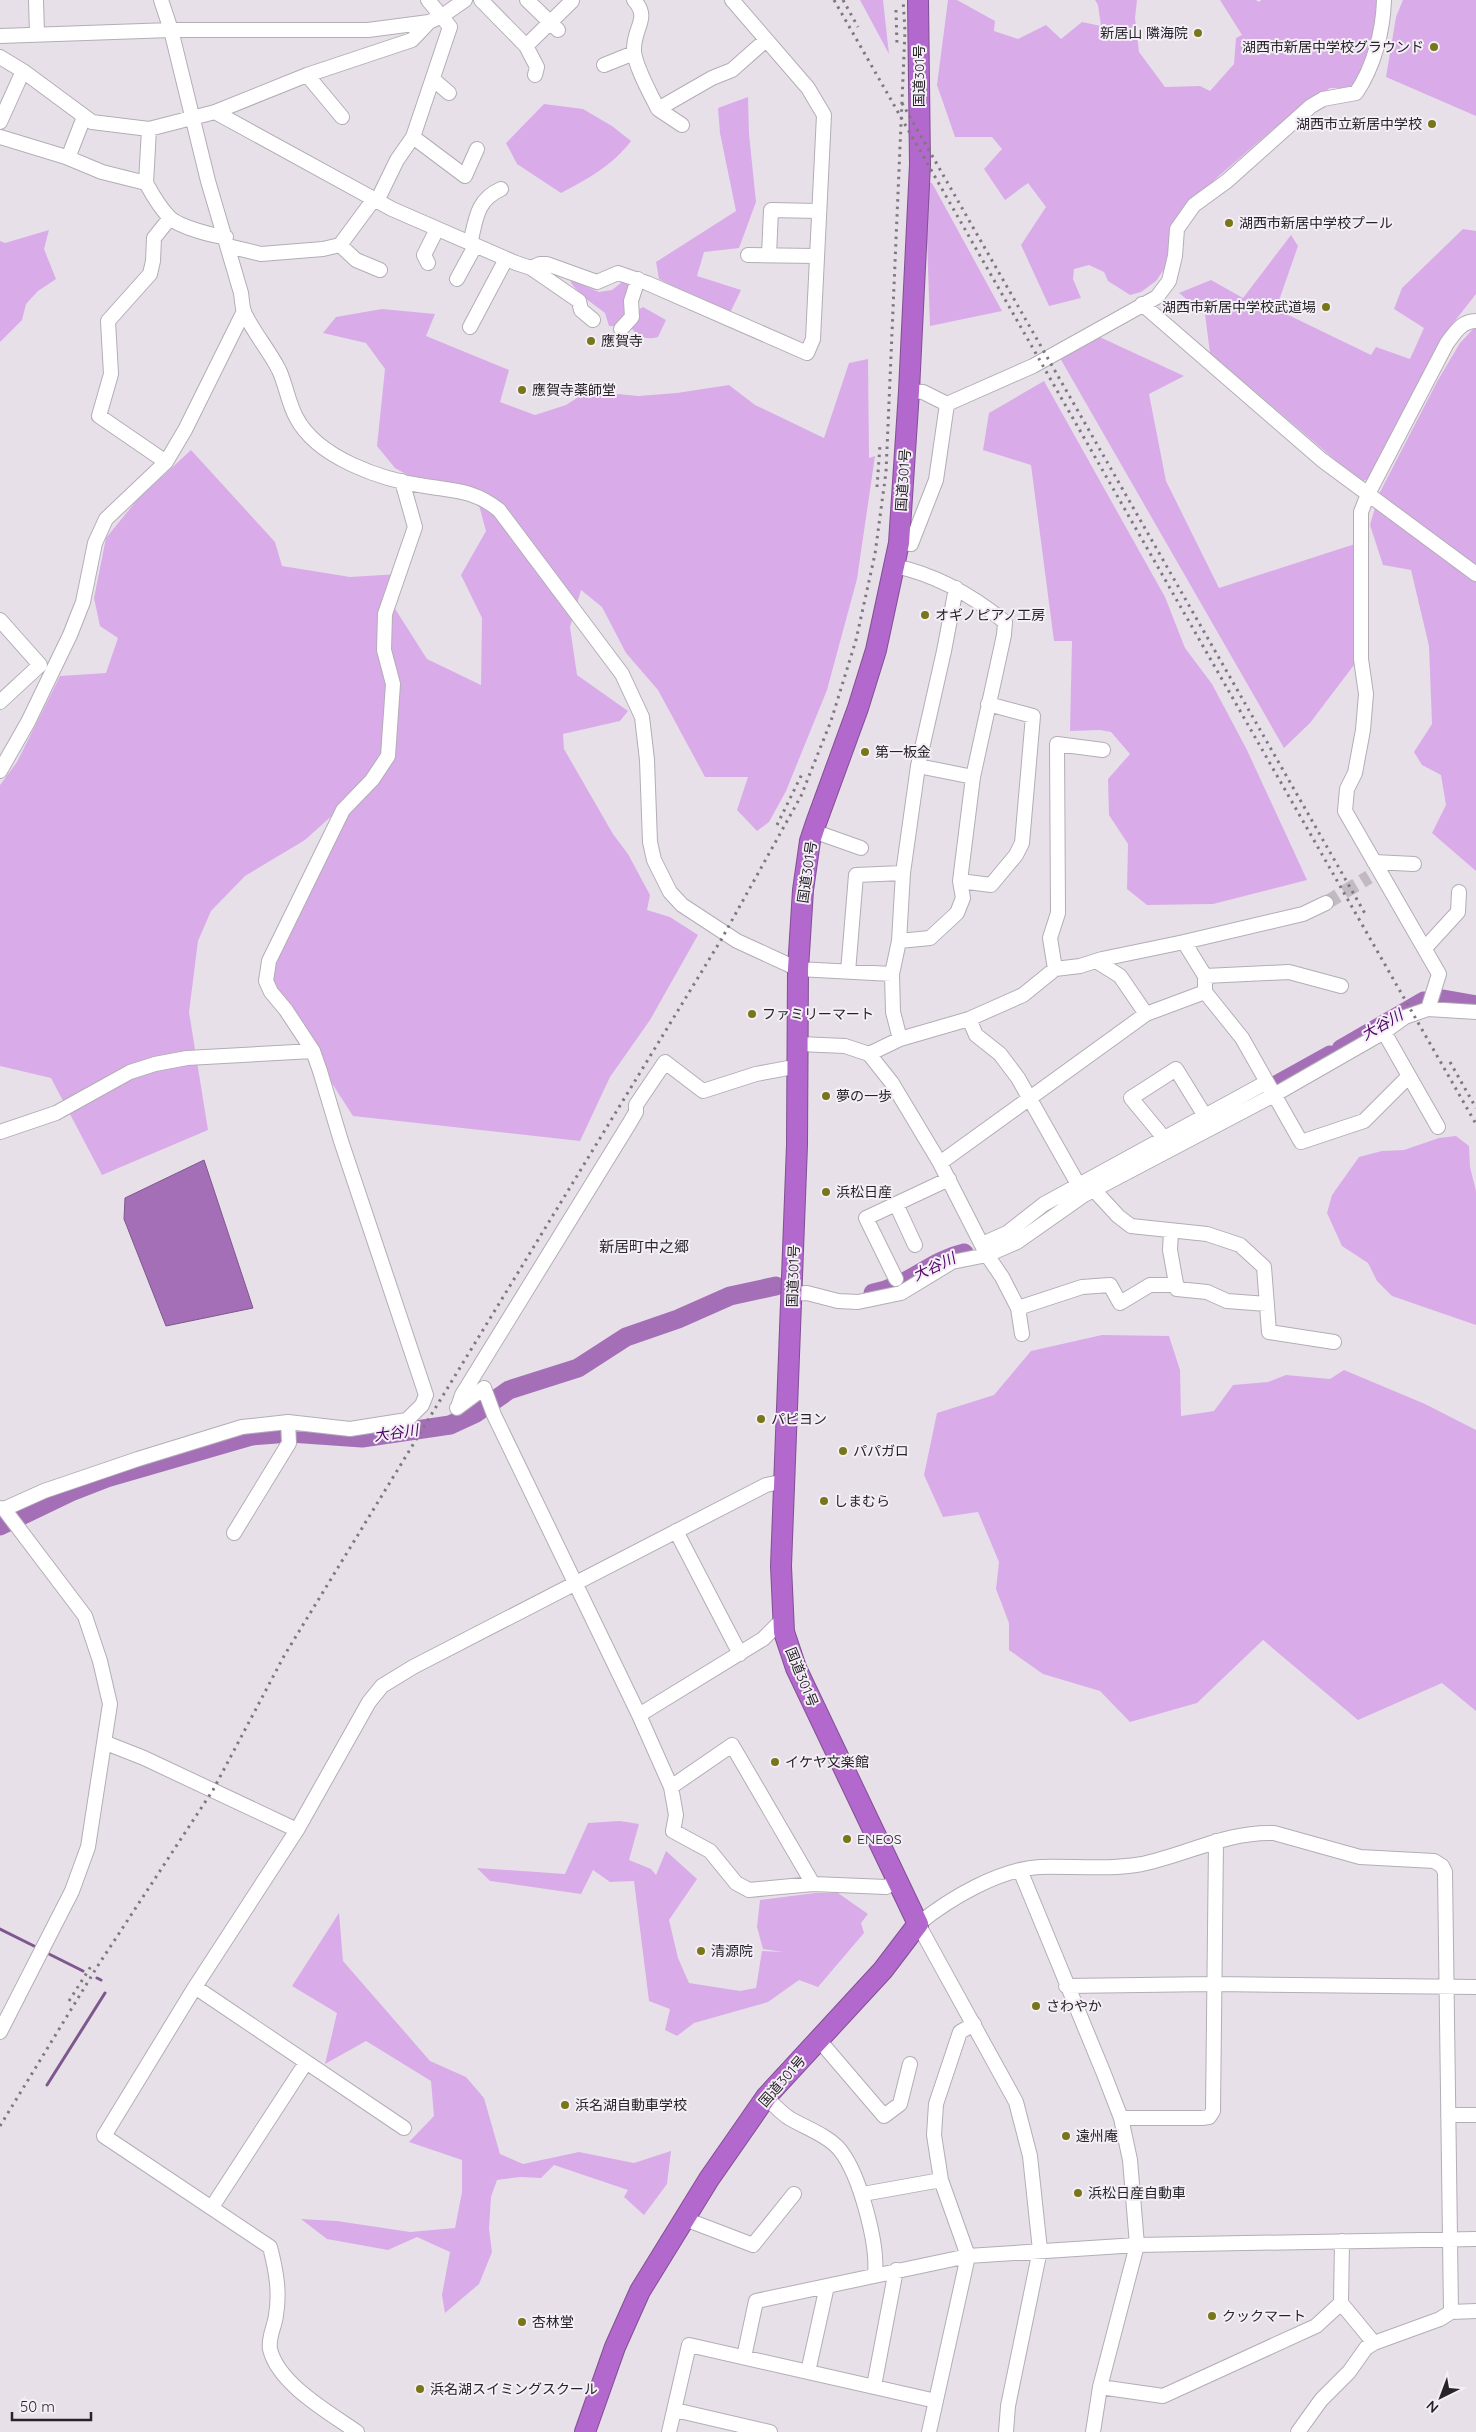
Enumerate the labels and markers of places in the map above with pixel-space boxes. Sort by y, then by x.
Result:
place label: 新居山 隣海院 [1100,24,1188,42]
marker: 新居山 隣海院 [1192,27,1204,39]
place label: 湖西市新居中学校グラウンド [1242,38,1424,56]
marker: 湖西市新居中学校グラウンド [1428,41,1440,53]
place label: 湖西市立新居中学校 [1296,115,1422,133]
marker: 湖西市立新居中学校 [1426,118,1438,130]
place label: 湖西市新居中学校プール [1239,214,1393,232]
marker: 湖西市新居中学校プール [1223,217,1235,229]
place label: 湖西市新居中学校武道場 [1162,298,1316,316]
marker: 湖西市新居中学校武道場 [1320,301,1332,313]
place label: 應賀寺 [601,332,643,350]
marker: 應賀寺 [585,335,597,347]
place label: 應賀寺薬師堂 [532,381,616,399]
marker: 應賀寺薬師堂 [516,384,528,396]
place label: オギノピアノ工房 [935,606,1045,624]
marker: オギノピアノ工房 [919,609,931,621]
place label: 第一板金 [875,743,931,761]
marker: 第一板金 [859,746,871,758]
place label: ファミリーマート [762,1005,874,1023]
marker: ファミリーマート [746,1008,758,1020]
place label: 夢の一歩 [836,1087,892,1105]
marker: 夢の一歩 [820,1090,832,1102]
place label: 浜松日産 [836,1183,892,1201]
marker: 浜松日産 [820,1186,832,1198]
place label: パピヨン [771,1410,827,1428]
marker: パピヨン [755,1413,767,1425]
place label: パパガロ [853,1442,909,1460]
marker: パパガロ [837,1445,849,1457]
place label: しまむら [834,1492,890,1510]
marker: しまむら [818,1495,830,1507]
place label: イケヤ文楽館 [785,1753,869,1771]
marker: イケヤ文楽館 [769,1756,781,1768]
place label: ENEOS [857,1830,902,1848]
marker: ENEOS [841,1833,853,1845]
place label: 清源院 [711,1942,753,1960]
marker: 清源院 [695,1945,707,1957]
place label: さわやか [1046,1997,1102,2015]
marker: さわやか [1030,2000,1042,2012]
place label: 浜名湖自動車学校 [575,2096,687,2114]
marker: 浜名湖自動車学校 [559,2099,571,2111]
place label: 遠州庵 [1076,2127,1118,2145]
marker: 遠州庵 [1060,2130,1072,2142]
place label: 浜松日産自動車 [1088,2184,1186,2202]
marker: 浜松日産自動車 [1072,2187,1084,2199]
place label: クックマート [1222,2307,1306,2325]
marker: クックマート [1206,2310,1218,2322]
place label: 杏林堂 [532,2313,574,2331]
marker: 杏林堂 [516,2316,528,2328]
place label: 浜名湖スイミングスクール [430,2380,598,2398]
marker: 浜名湖スイミングスクール [414,2383,426,2395]

